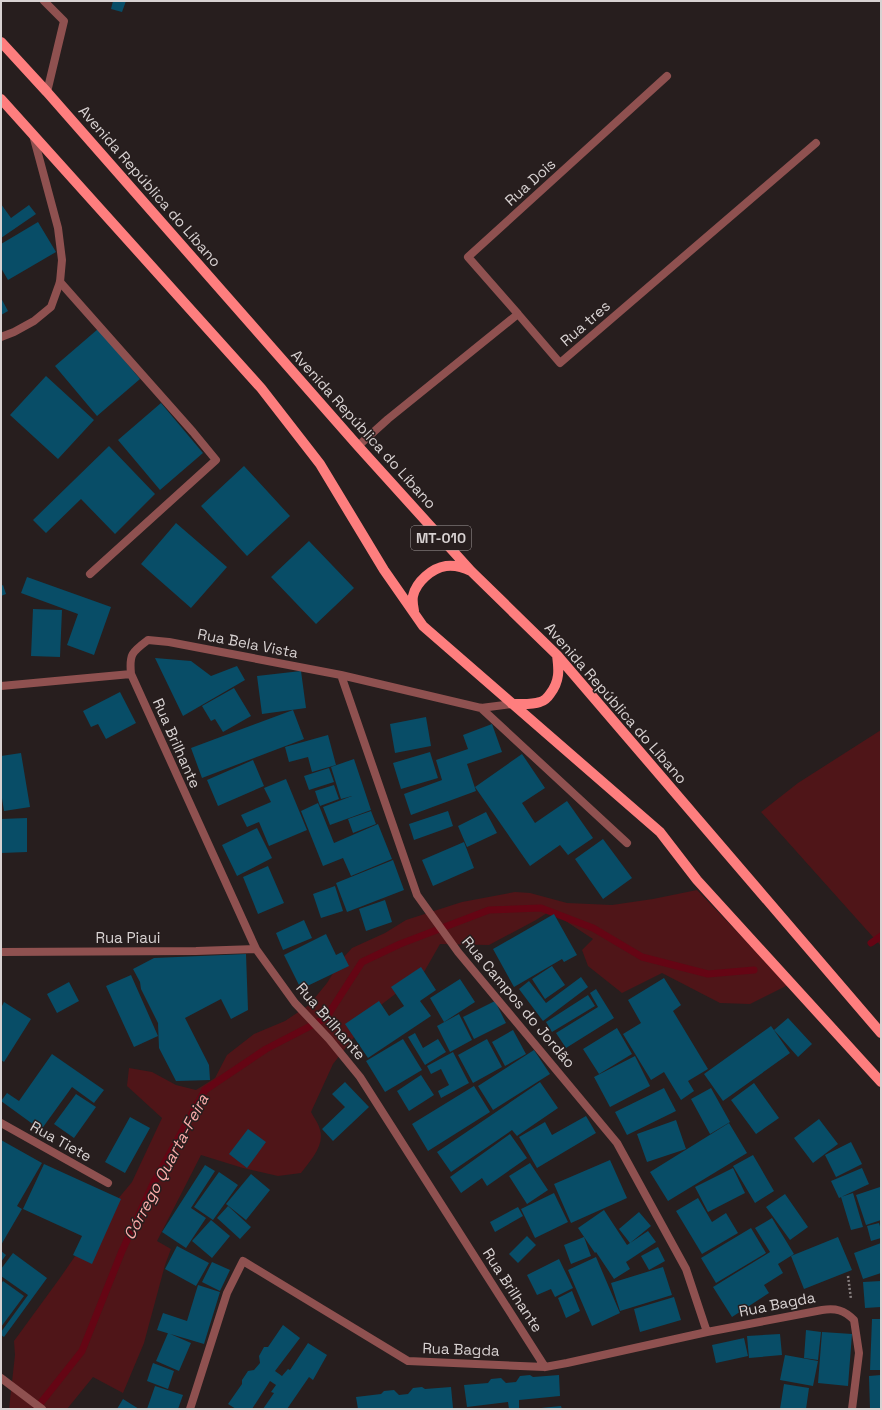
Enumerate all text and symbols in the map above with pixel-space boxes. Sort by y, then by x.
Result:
street label: Avenida República do Líbano [75,101,225,271]
street label: Rua Dois [501,154,559,210]
street label: Rua tres [556,296,614,350]
street label: Avenida República do Líbano [287,345,441,513]
road number: MT-010 [411,526,471,550]
street label: Avenida República do Líbano [541,618,691,788]
street label: Rua Bela Vista [196,624,300,662]
street label: Rua Brilhante [149,695,205,791]
street label: Rua Piaui [95,928,161,947]
street label: Rua Campos do Jordão [458,932,580,1072]
street label: Rua Brilhante [292,978,370,1064]
water label: Córrego Quarta-Feira [119,1090,214,1243]
street label: Rua Tiete [27,1116,95,1166]
street label: Rua Brilhante [479,1244,547,1336]
street label: Rua Bagda [737,1287,817,1321]
street label: Rua Bagda [422,1338,500,1360]

